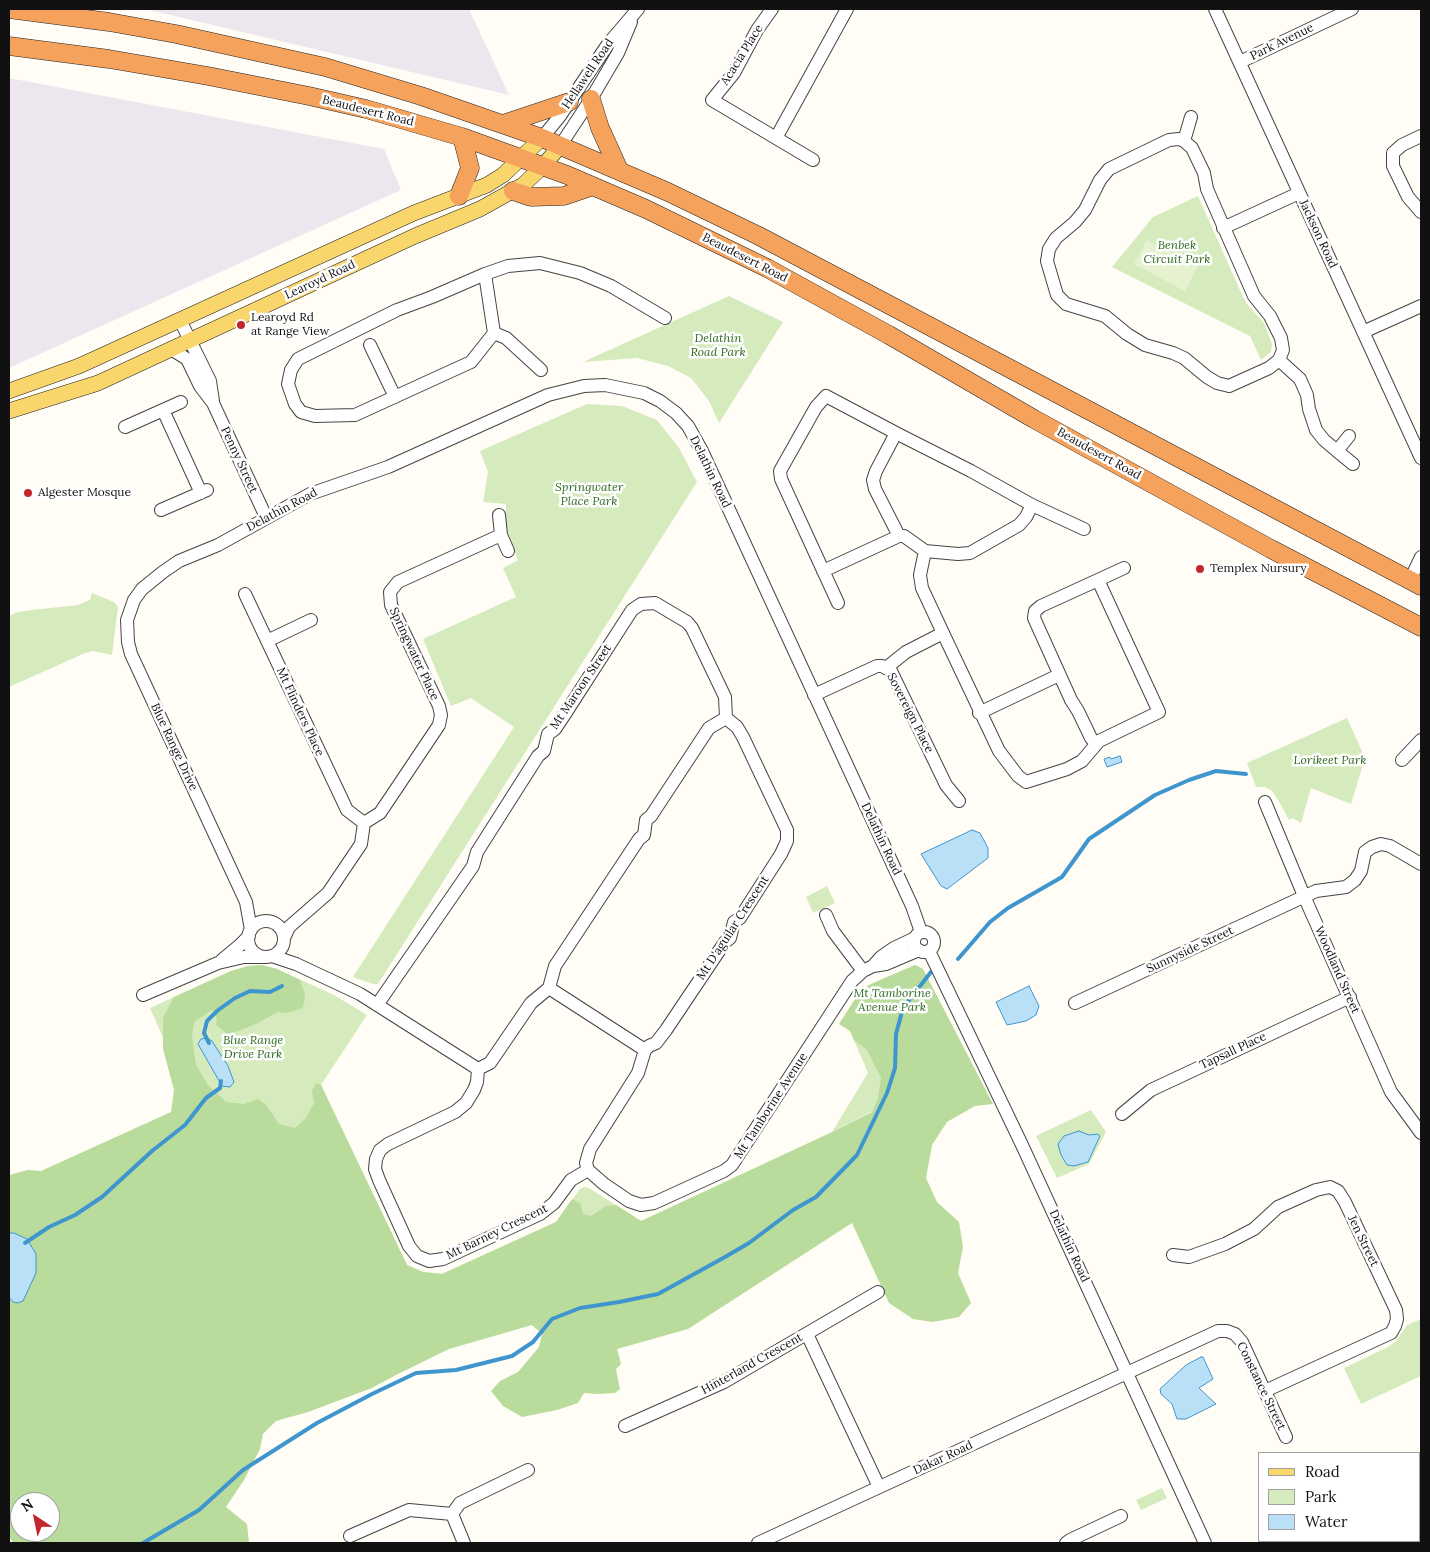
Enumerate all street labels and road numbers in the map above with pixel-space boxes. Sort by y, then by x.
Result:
street label: Park Avenue [1248,20,1316,64]
street label: Acacia Place [718,22,766,88]
street label: Hellawell Road [559,36,617,112]
street label: Beaudesert Road [321,93,415,129]
street label: Jackson Road [1296,197,1340,271]
street label: Beaudesert Road [700,230,790,286]
street label: Learoyd Road [283,257,357,303]
street label: Penny Street [217,424,261,496]
street label: Beaudesert Road [1054,425,1144,483]
street label: Delathin Road [686,434,734,510]
street label: Delathin Road [244,485,320,535]
street label: Springwater Place [386,605,442,703]
street label: Mt Maroon Street [547,642,615,732]
street label: Mt Flinders Place [273,665,327,759]
street label: Sovereign Place [884,671,936,755]
street label: Blue Range Drive [147,701,201,793]
street label: Delathin Road [858,800,904,878]
street label: Mt D'aguilar Crescent [694,873,772,983]
street label: Sunnyside Street [1144,924,1236,976]
street label: Woodland Street [1311,924,1363,1016]
street label: Tapsall Place [1197,1029,1269,1073]
street label: Mt Tamborine Avenue [731,1050,811,1162]
street label: Mt Barney Crescent [444,1201,550,1263]
street label: Delathin Road [1046,1207,1092,1285]
street label: Jen Street [1344,1213,1382,1269]
street label: Hinterland Crescent [699,1330,805,1398]
street label: Constance Street [1233,1340,1289,1432]
street label: Dakar Road [911,1438,975,1478]

